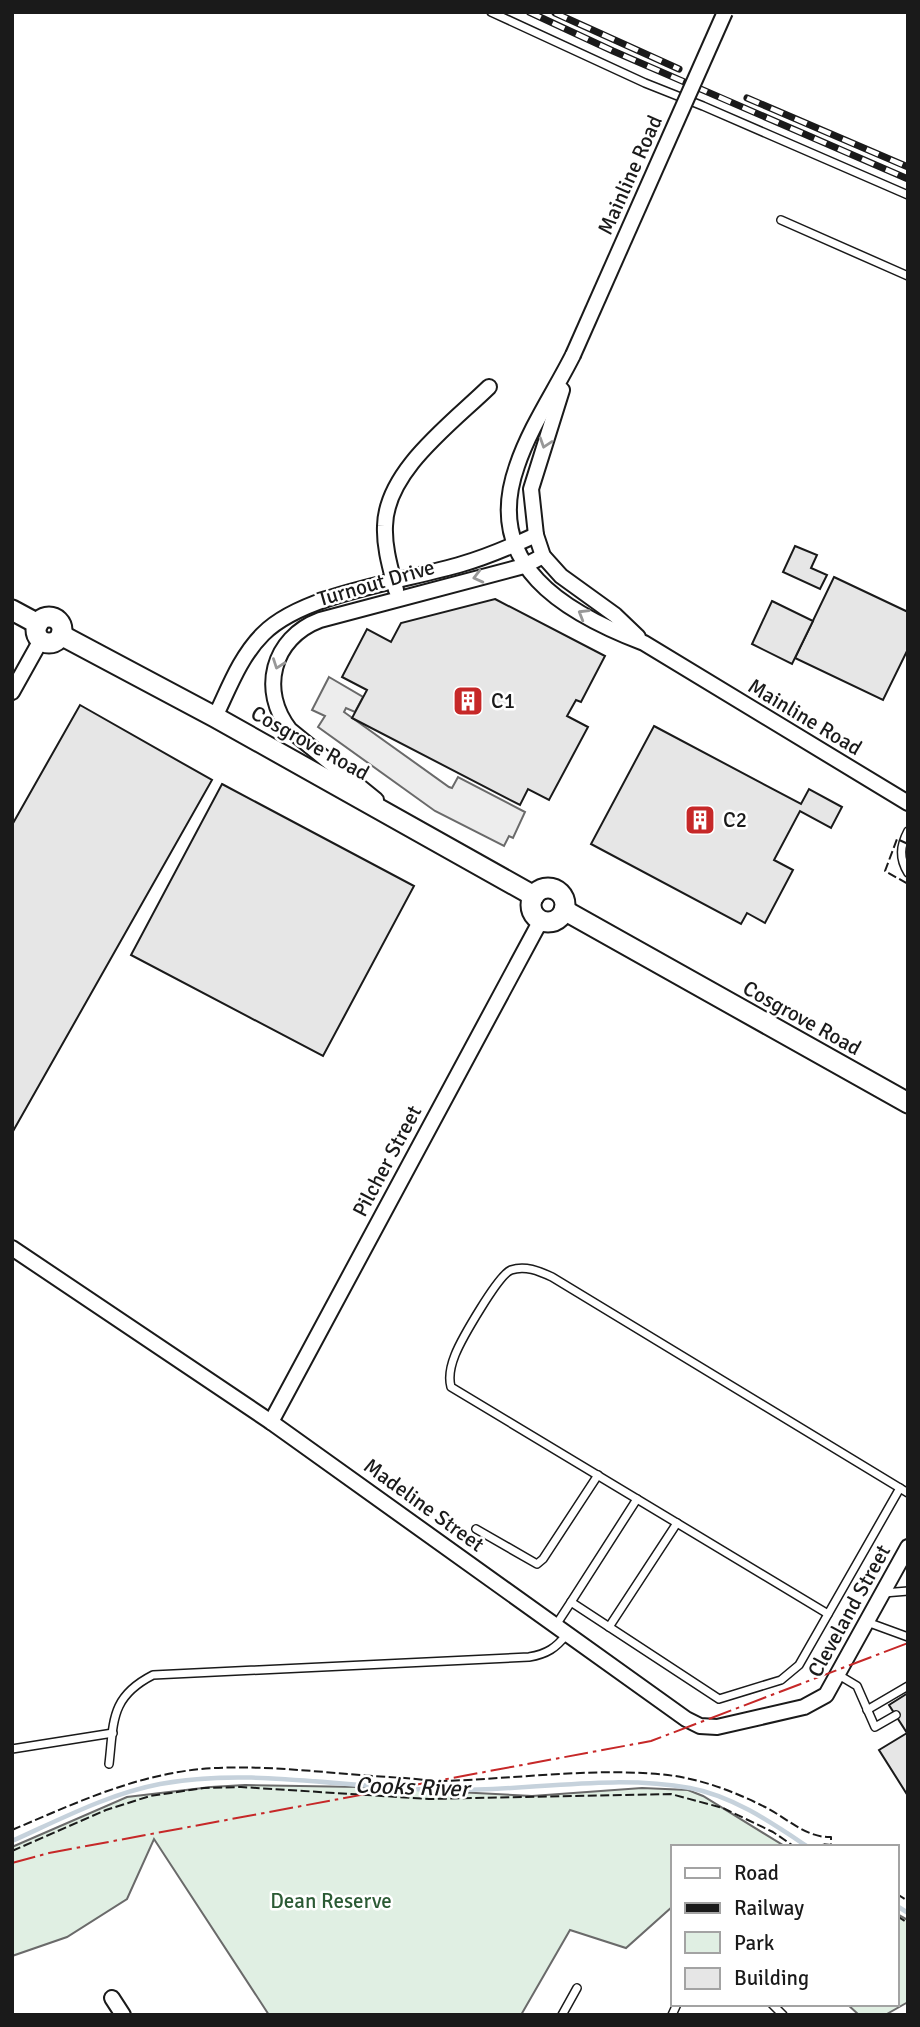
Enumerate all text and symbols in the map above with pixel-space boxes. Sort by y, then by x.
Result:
street label: Mainline Road [592,111,668,239]
one-way arrow [538,437,553,449]
street label: Turnout Drive [314,554,438,612]
one-way arrow [472,569,484,583]
one-way arrow [577,610,590,623]
one-way arrow [272,657,286,669]
street label: Mainline Road [743,673,867,761]
building icon: C1 [451,684,485,718]
place label: C1 [491,688,515,714]
street label: Cosgrove Road [246,700,374,786]
building icon: C2 [683,803,717,837]
place label: C2 [723,807,747,833]
street label: Cosgrove Road [738,975,866,1061]
street label: Pilcher Street [347,1101,427,1221]
street label: Madeline Street [359,1453,489,1557]
street label: Cleveland Street [802,1540,896,1682]
water label: Cooks River [354,1771,473,1804]
legend [671,1845,899,2006]
text: Road [734,1860,779,1886]
park label: Dean Reserve [270,1888,392,1914]
text: Railway [734,1895,804,1921]
text: Park [734,1930,775,1956]
text: Building [734,1965,809,1991]

